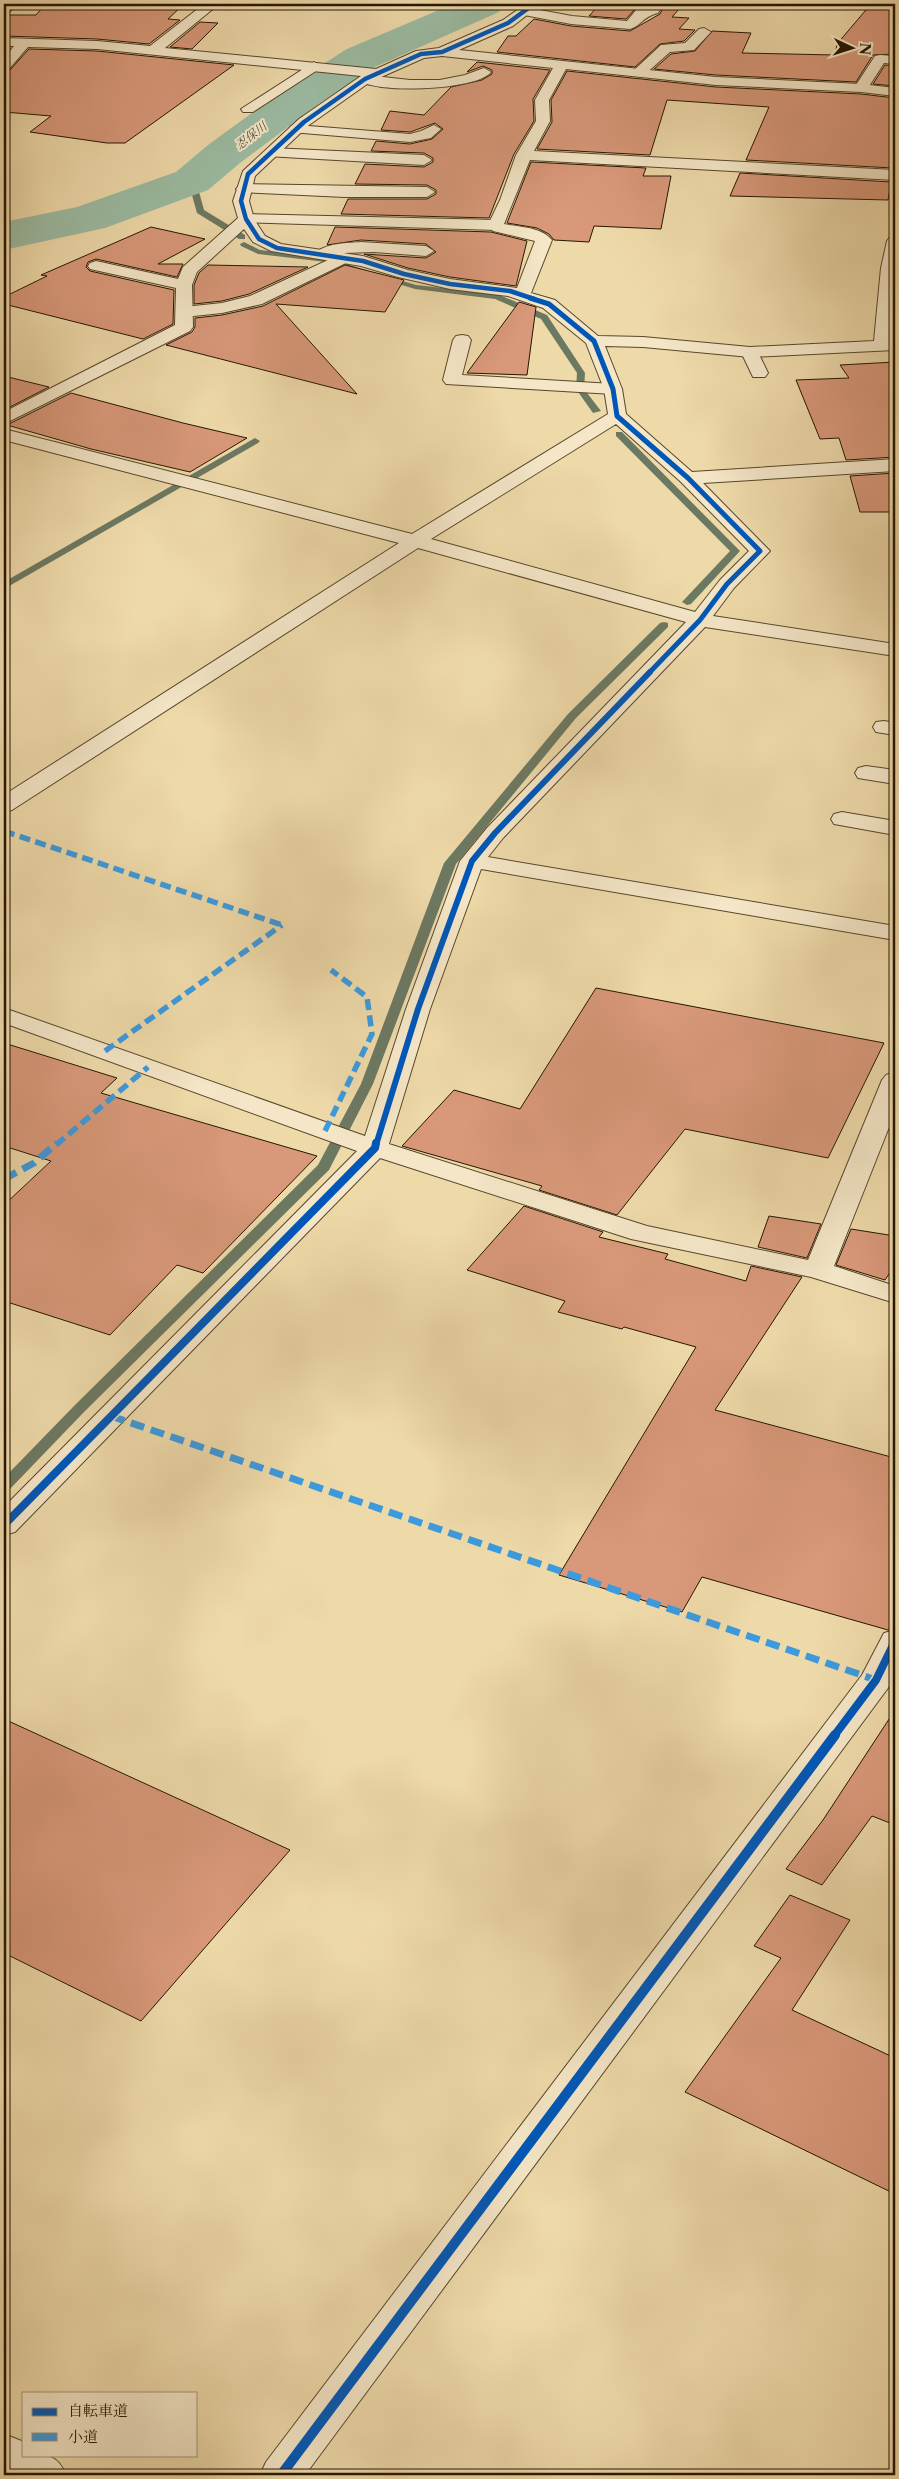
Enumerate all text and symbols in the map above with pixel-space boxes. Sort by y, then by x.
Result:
north arrow [826,22,876,72]
text: N [856,42,874,56]
water label: 忍保川 [232,117,271,153]
legend [22,2392,198,2456]
text: 自転車道 [68,2401,128,2420]
text: 小道 [68,2427,98,2446]

